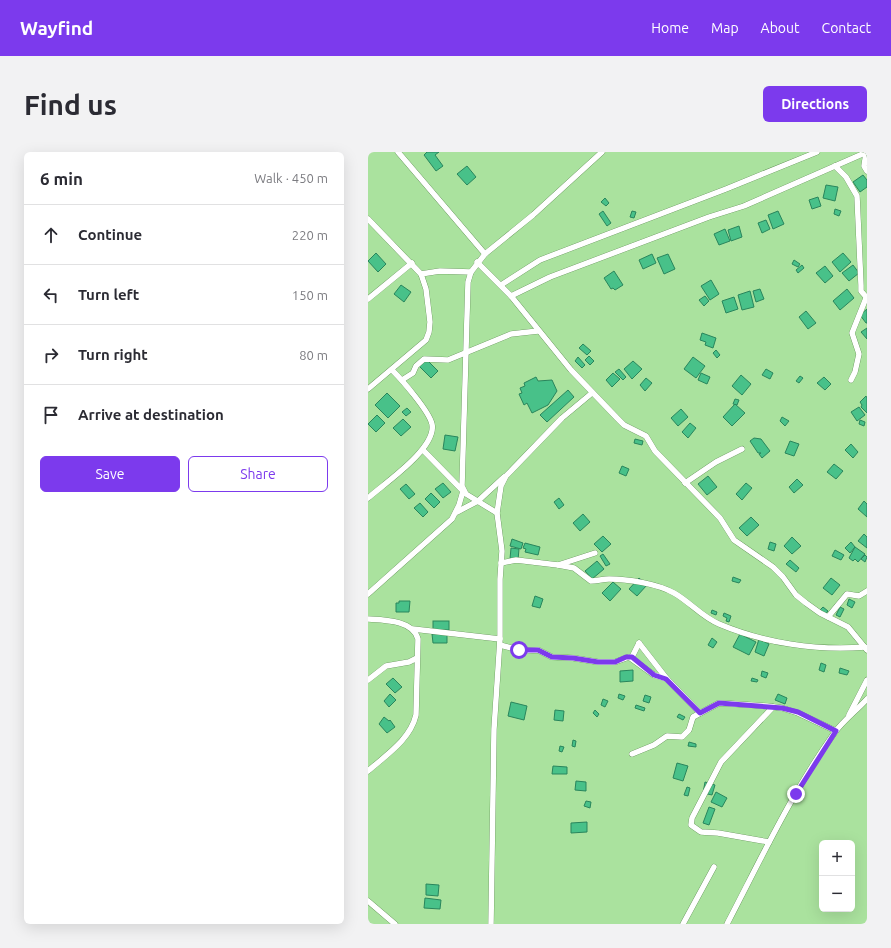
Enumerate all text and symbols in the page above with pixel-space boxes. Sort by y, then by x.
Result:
text: Wayfind [20,17,93,39]
text: Home [651,20,689,36]
text: Map [711,20,739,36]
text: About [761,20,800,36]
text: Contact [822,20,871,36]
button: Directions [763,86,867,122]
text: Find us [24,89,117,120]
text: 6 min [40,169,83,188]
text: Walk · 450 m [254,171,328,185]
icon: ahead [40,224,62,246]
text: Continue [78,226,142,243]
text: 220 m [292,228,328,242]
icon: left [40,284,62,306]
text: Turn left [78,286,139,303]
text: 150 m [292,288,328,302]
icon: right [40,344,62,366]
text: Turn right [78,346,148,363]
text: 80 m [299,348,328,362]
icon: arrive [40,404,62,426]
text: Arrive at destination [78,406,224,423]
button: Save [40,456,180,492]
button: Share [188,456,328,492]
route start [510,641,528,659]
route end [787,785,805,803]
map controls [819,840,855,912]
button: + [819,840,855,876]
button: − [819,876,855,912]

